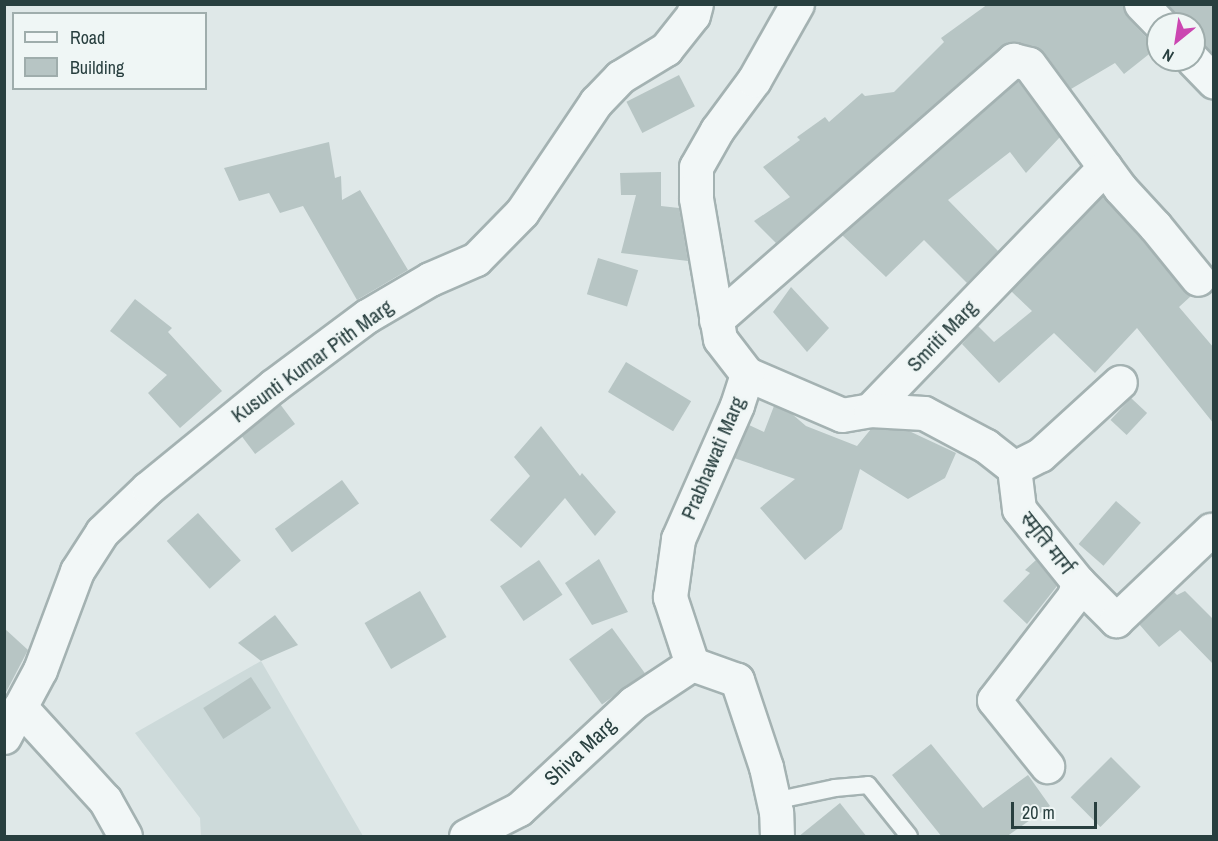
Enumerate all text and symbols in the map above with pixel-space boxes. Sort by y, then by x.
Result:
legend [12,12,207,90]
north arrow [1146,12,1206,72]
text: Road [70,25,105,50]
text: N [1158,44,1178,68]
text: Building [70,55,124,80]
street label: Kusunti Kumar Pith Marg [226,294,398,428]
street label: Smriti Marg [902,295,982,377]
street label: Prabhawati Marg [676,393,750,523]
street label: स्मृति मार्ग [1015,507,1079,579]
street label: Shiva Marg [539,713,621,791]
scale bar [1014,790,1100,828]
text: 20 m [1022,800,1055,825]

